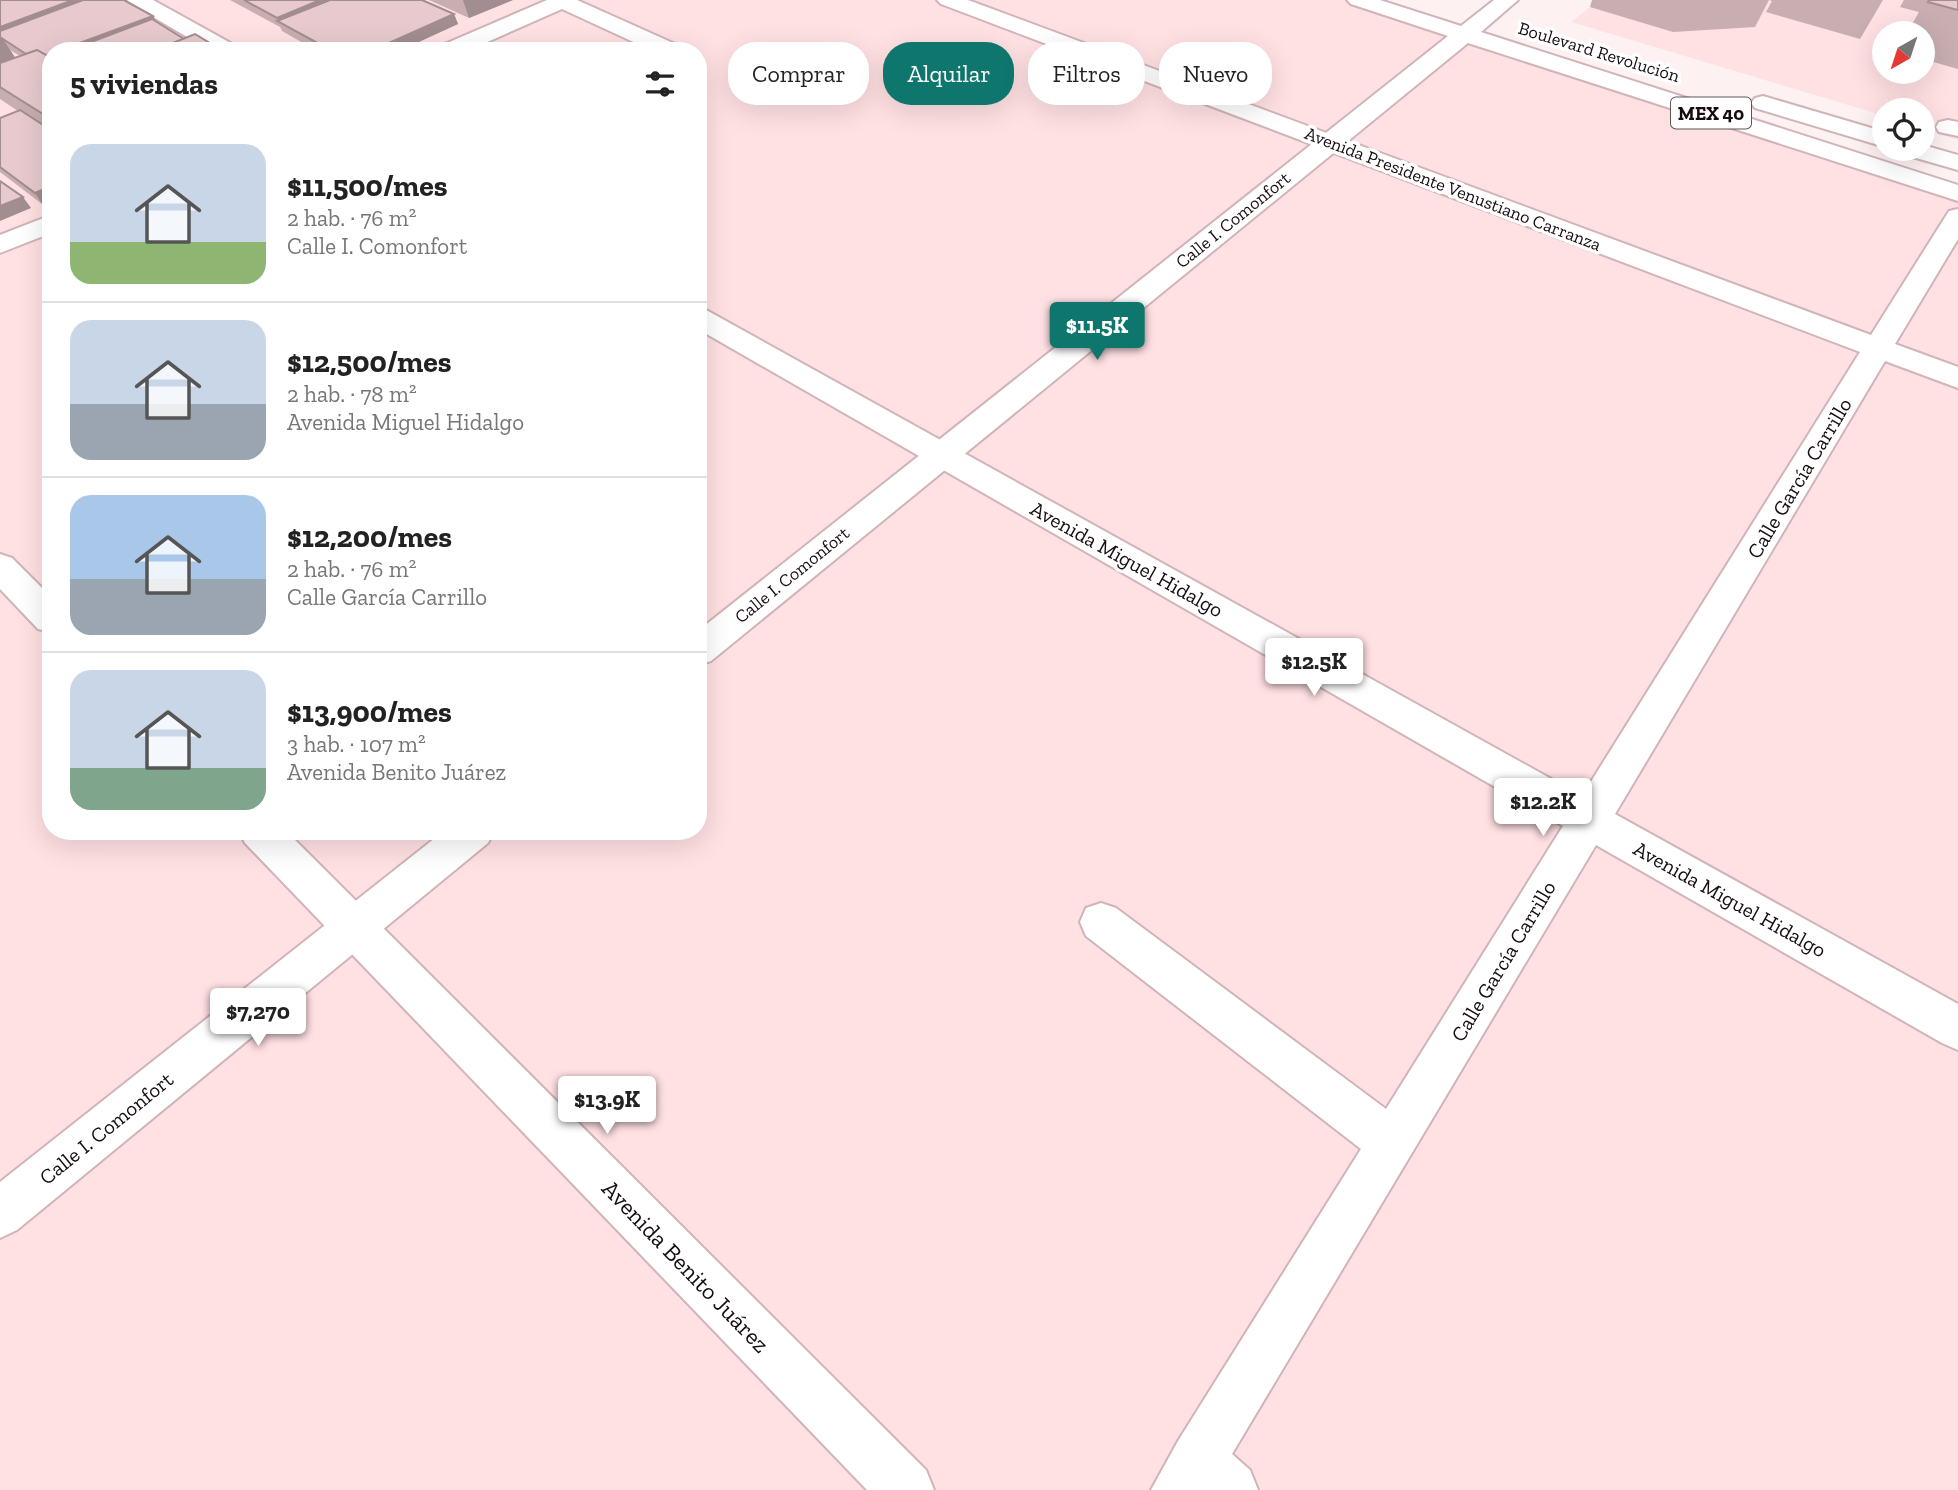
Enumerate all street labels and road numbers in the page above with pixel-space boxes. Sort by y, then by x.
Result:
street label: Boulevard Revolución [1516,17,1683,87]
road number: MEX 40 [1671,97,1751,128]
street label: Avenida Presidente Venustiano Carranza [1302,122,1604,256]
street label: Calle I. Comonfort [1171,167,1295,273]
street label: Calle García Carrillo [1741,393,1857,563]
street label: Avenida Miguel Hidalgo [1026,496,1228,622]
street label: Calle I. Comonfort [730,522,854,628]
street label: Avenida Miguel Hidalgo [1629,836,1831,962]
street label: Calle García Carrillo [1445,876,1561,1046]
street label: Calle I. Comonfort [34,1066,178,1190]
street label: Avenida Benito Juárez [596,1174,776,1358]

